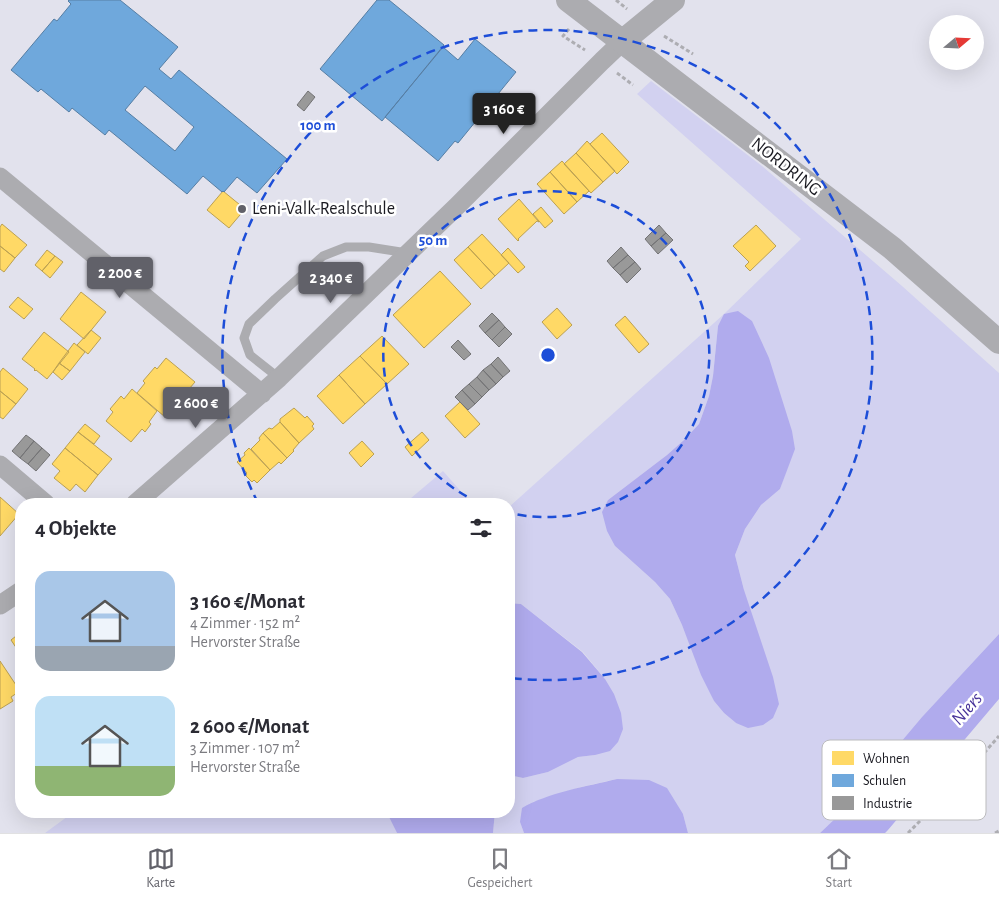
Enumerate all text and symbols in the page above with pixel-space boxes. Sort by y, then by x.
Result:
north arrow [929,15,984,70]
map controls [929,15,984,70]
pin: 3 160 € [458,92,550,135]
text: 3 160 € [483,101,525,117]
text: 100 m [300,118,336,133]
street label: NORDRING [748,134,824,200]
place label: Leni-Valk-Realschule [252,200,395,218]
marker: Leni-Valk-Realschule [236,203,248,215]
text: 50 m [419,233,447,248]
pin: 2 200 € [74,256,166,299]
pin: 2 340 € [285,262,377,304]
text: 2 200 € [98,265,142,281]
text: 2 340 € [309,270,353,286]
centre of rings [539,346,557,364]
pin: 2 600 € [150,386,242,429]
text: 2 600 € [174,395,218,411]
icon: filters [467,514,495,542]
text: 4 Objekte [35,518,116,539]
icon: home [75,591,135,651]
text: 3 160 €/Monat [190,591,305,612]
text: 4 Zimmer · 152 m² [190,615,300,631]
text: Hervorster Straße [190,634,300,650]
water label: Niers [948,689,986,729]
icon: home [75,716,135,776]
text: 2 600 €/Monat [190,716,309,737]
text: 3 Zimmer · 107 m² [190,740,300,756]
legend [822,740,986,820]
text: Wohnen [863,752,910,766]
text: Hervorster Straße [190,759,300,775]
text: Schulen [863,774,906,788]
text: Industrie [863,797,912,811]
tab: Karte [146,845,175,892]
tab: Gespeichert [468,845,532,892]
tab: Start [825,845,853,892]

